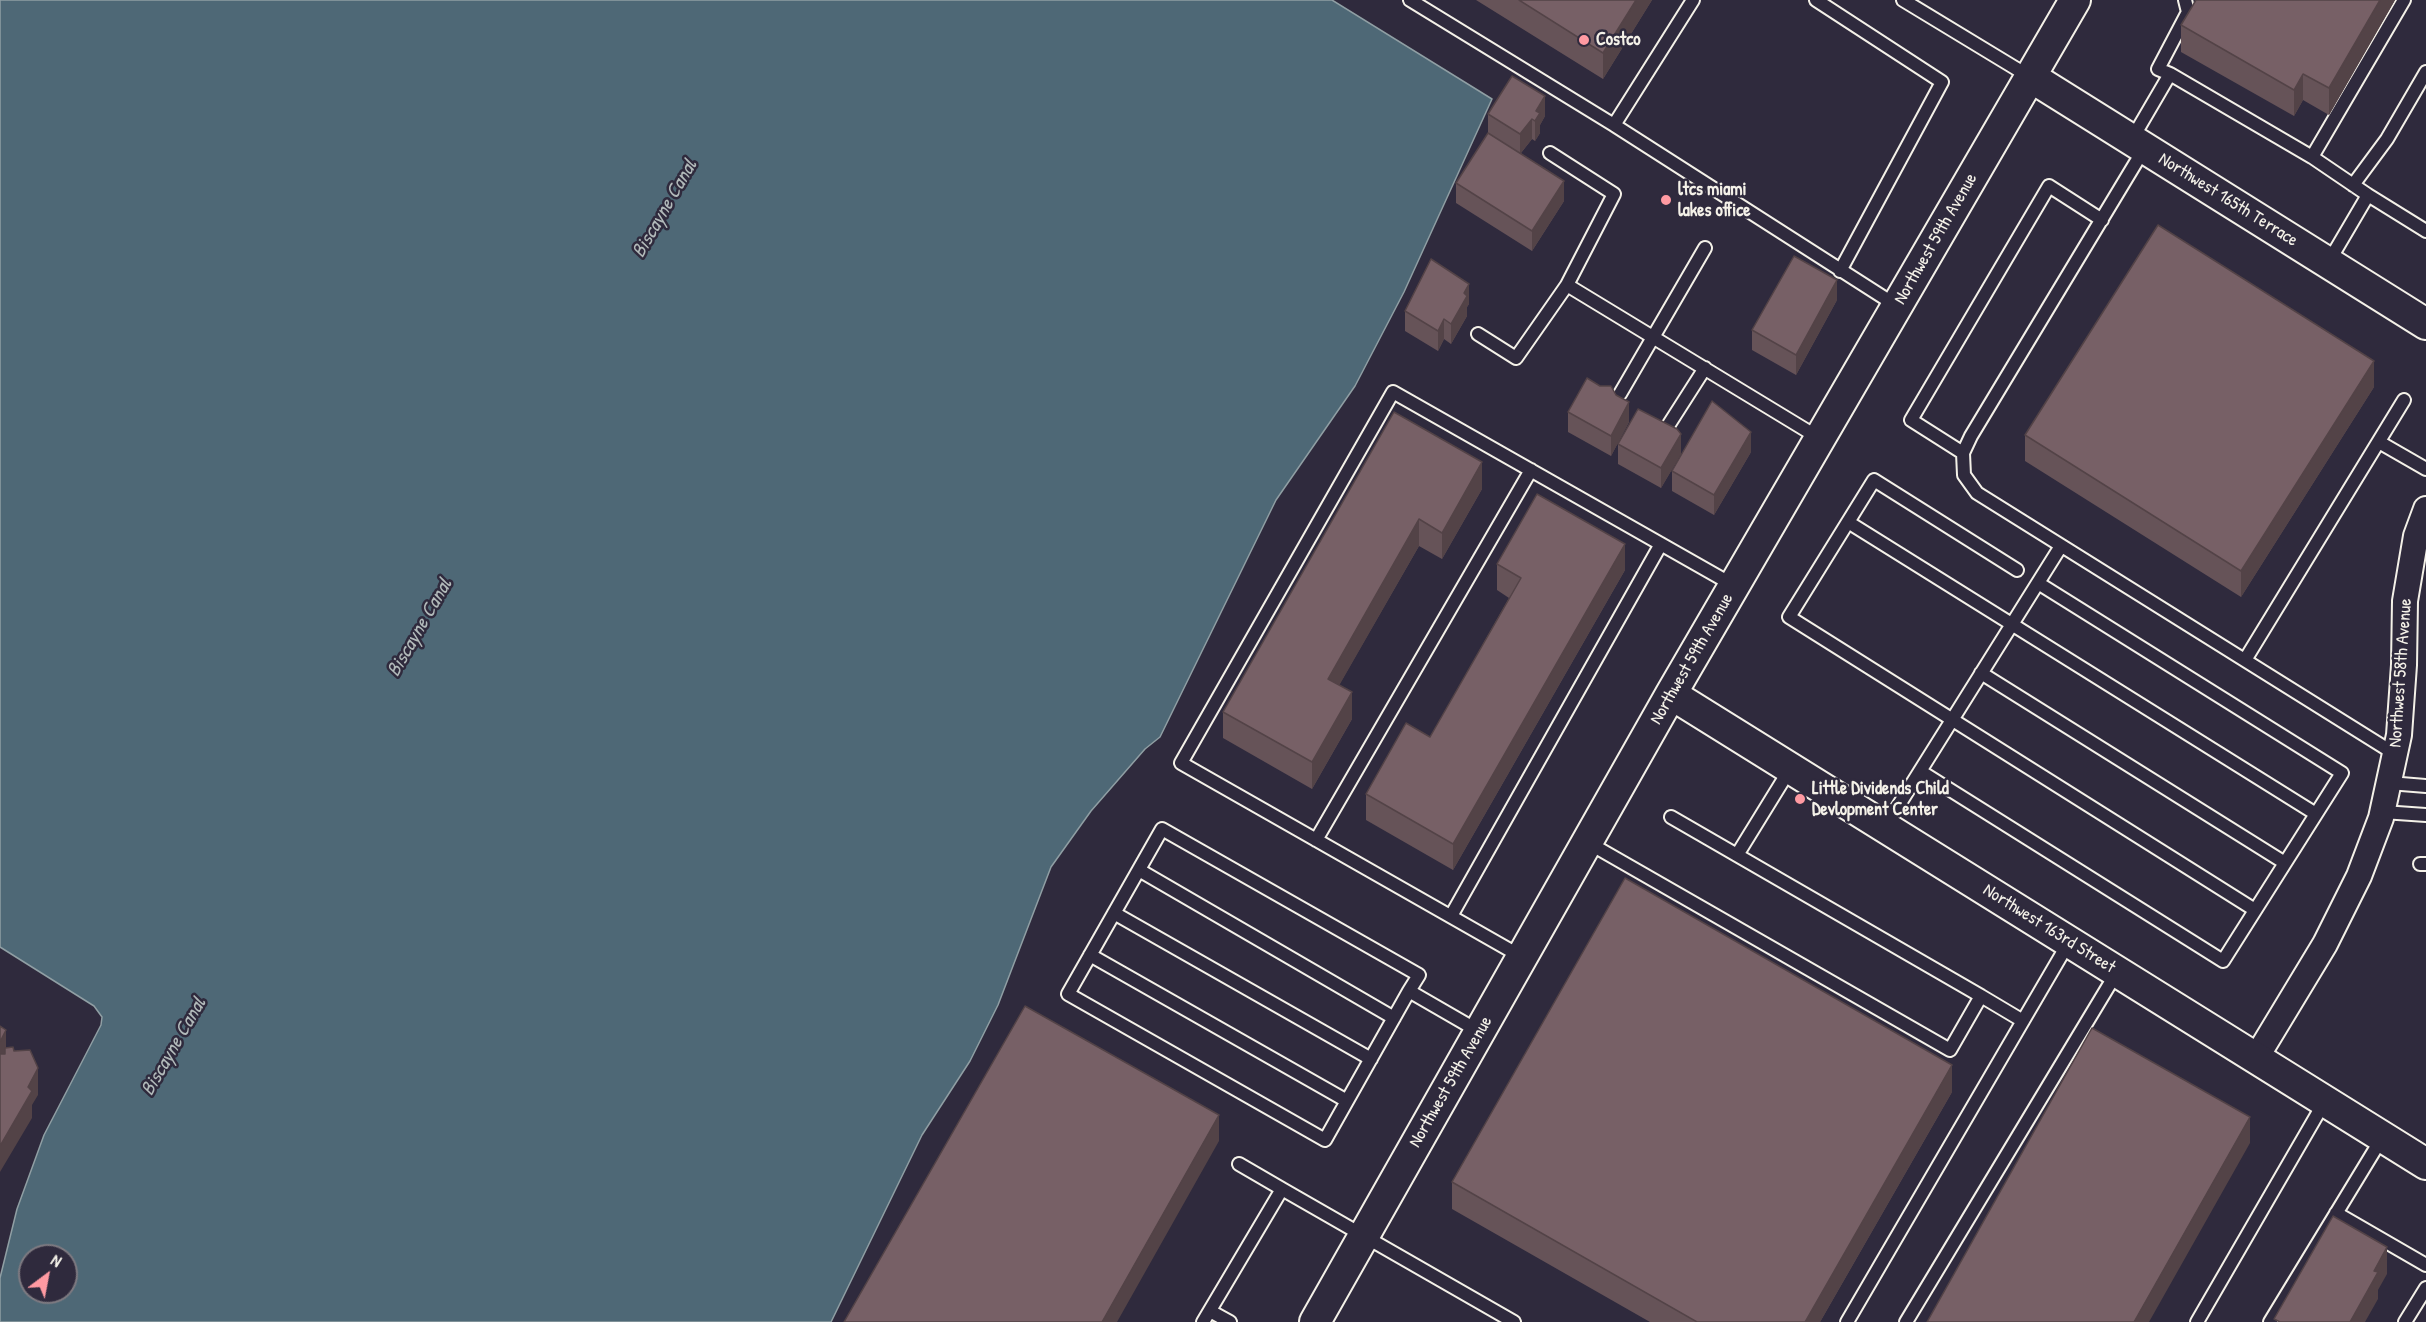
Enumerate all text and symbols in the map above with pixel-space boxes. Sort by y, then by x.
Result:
place label: Costco [1596,29,1640,51]
marker: Costco [1577,33,1591,47]
street label: Northwest 165th Terrace [2154,148,2302,252]
water label: Biscayne Canal [627,156,703,262]
street label: Northwest 59th Avenue [1890,170,1982,308]
place label: ltcs miami lakes office [1678,179,1750,222]
marker: ltcs miami lakes office [1659,193,1673,207]
water label: Biscayne Canal [382,575,458,681]
street label: Northwest 59th Avenue [1646,590,1738,728]
street label: Northwest 58th Avenue [2385,598,2417,748]
place label: Little Dividends Child Devlopment Center [1812,778,1949,820]
marker: Little Dividends Child Devlopment Center [1793,792,1807,806]
street label: Northwest 163rd Street [1979,880,2119,978]
water label: Biscayne Canal [136,994,212,1100]
street label: Northwest 59th Avenue [1405,1013,1497,1151]
north arrow [18,1244,78,1304]
text: N [47,1249,66,1272]

